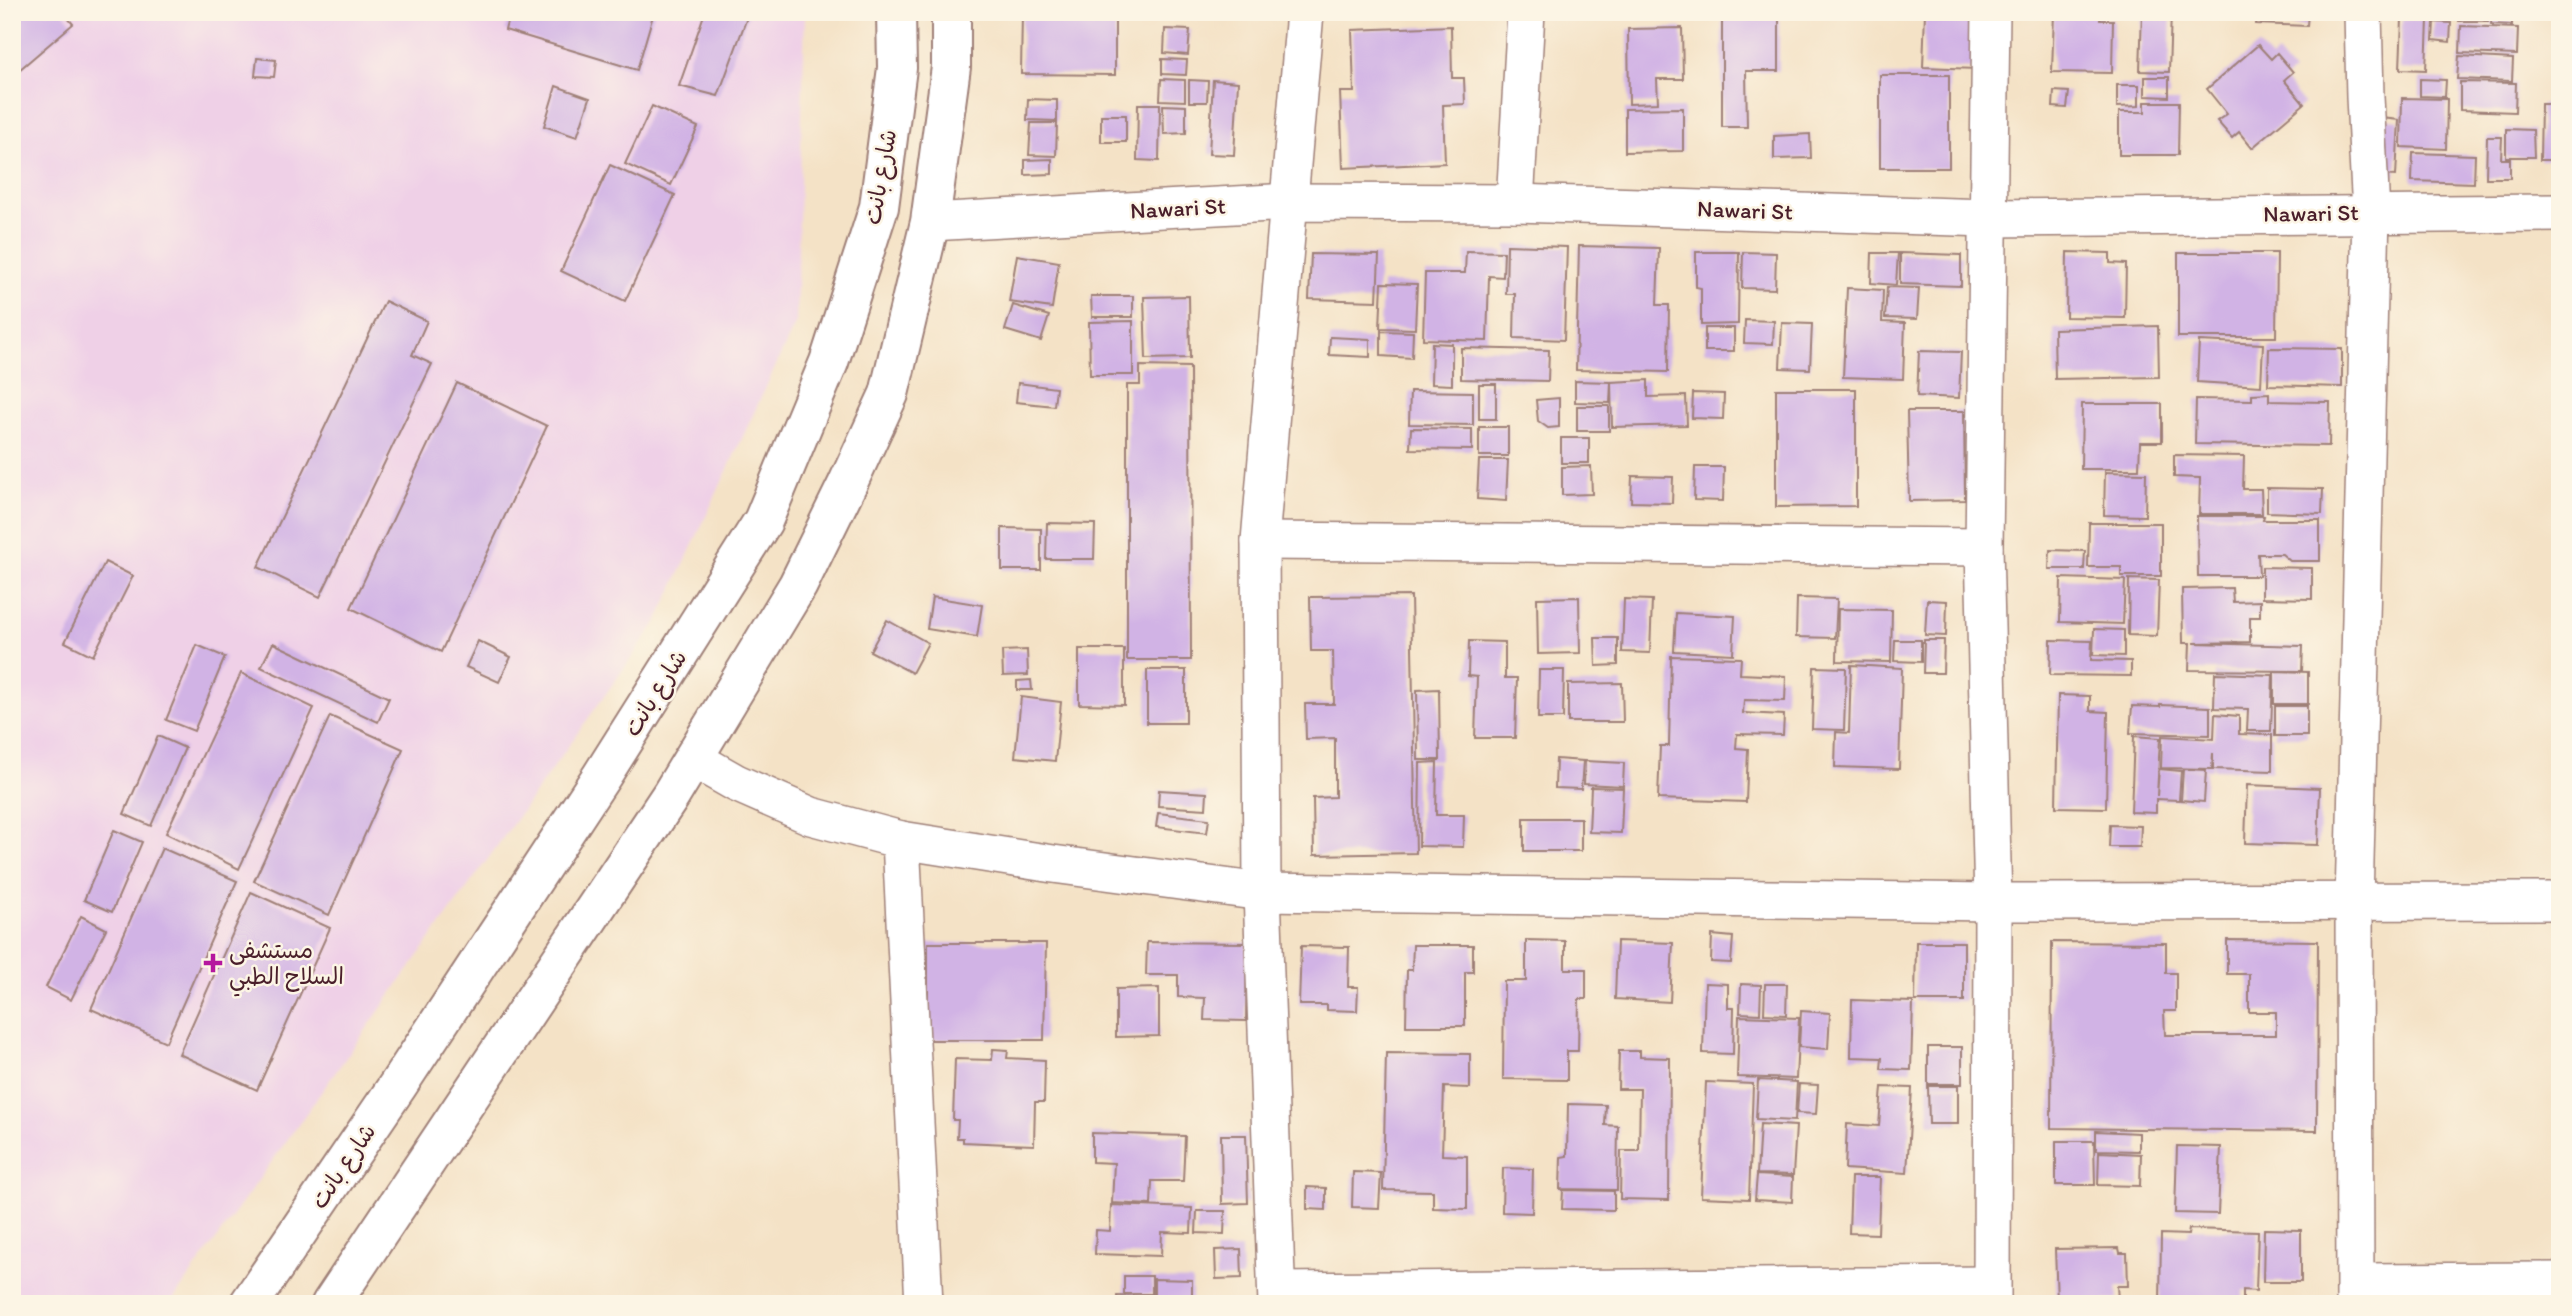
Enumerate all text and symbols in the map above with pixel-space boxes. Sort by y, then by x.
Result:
street label: شارع بانت [858,127,904,227]
street label: Nawari St [1129,191,1227,224]
street label: Nawari St [1697,194,1794,226]
street label: Nawari St [2263,198,2359,228]
street label: شارع بانت [618,645,694,742]
place label: مستشفى السلاح الطبي [229,936,344,997]
marker: مستشفى السلاح الطبي [203,953,223,973]
street label: شارع بانت [304,1118,383,1215]

